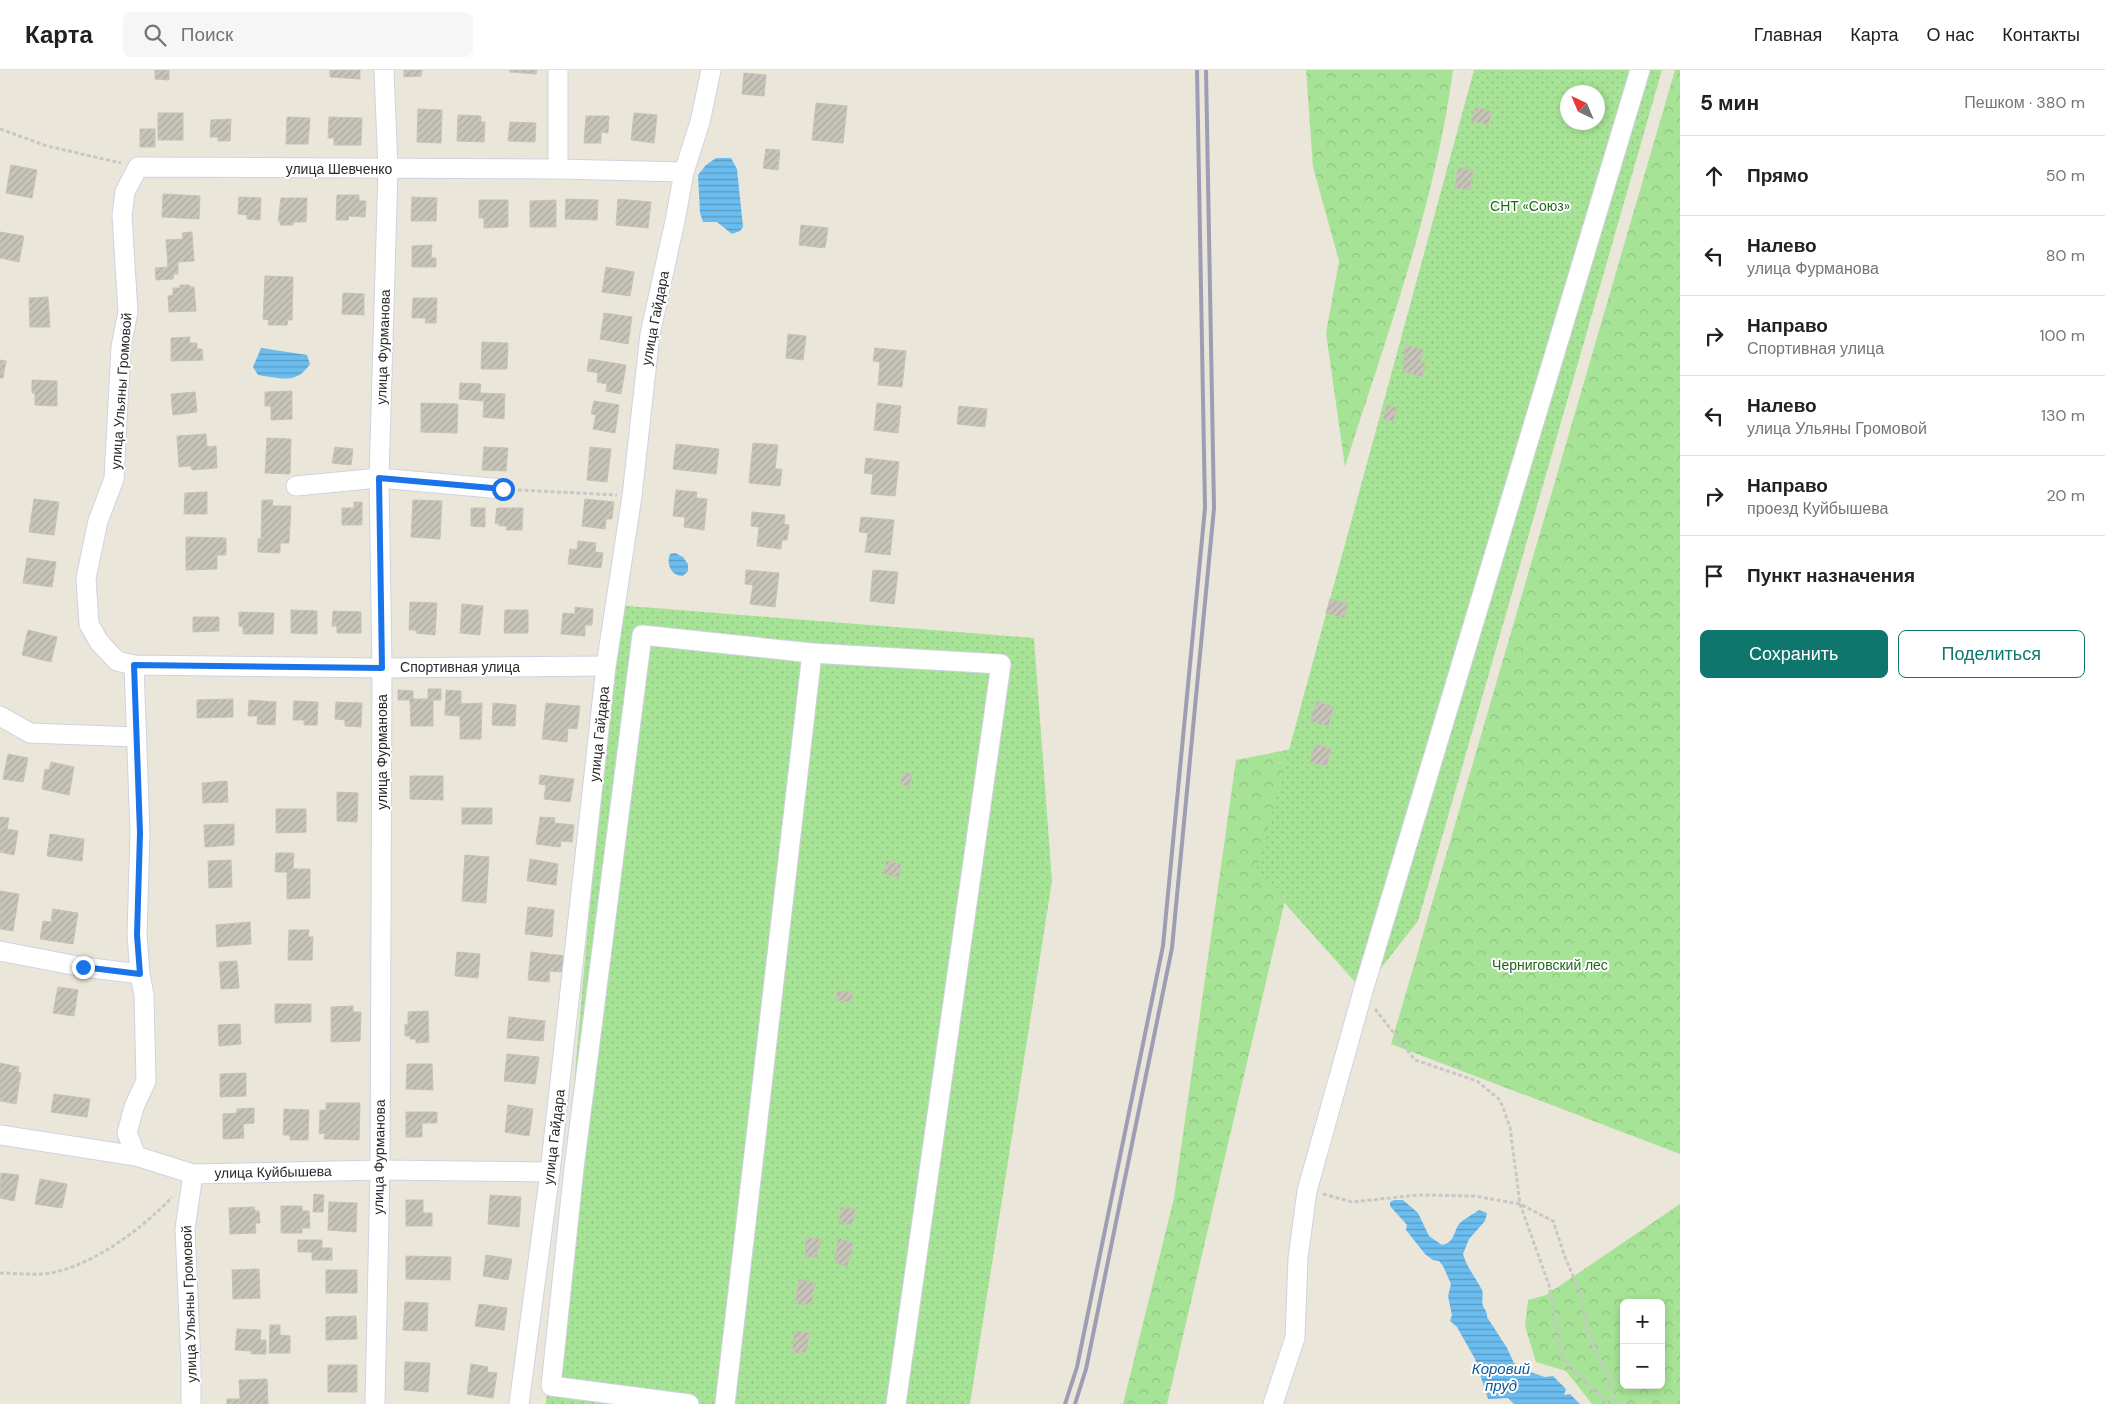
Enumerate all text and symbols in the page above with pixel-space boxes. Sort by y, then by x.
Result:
search box [123,12,473,57]
text: Карта [25,19,93,50]
icon: search [141,21,169,49]
text: Поиск [181,22,233,47]
text: Главная [1754,23,1822,47]
text: Карта [1850,23,1899,47]
text: О нас [1927,23,1974,47]
text: Контакты [2002,23,2080,47]
north arrow [1560,85,1605,130]
text: 5 мин [1700,89,1759,117]
text: Пешком · 380 m [1964,92,2085,113]
street label: улица Шевченко [286,160,392,178]
icon: ahead [1700,162,1728,190]
text: Прямо [1747,163,1809,188]
text: 50 m [2046,165,2085,186]
park label: СНТ «Союз» [1490,197,1570,215]
text: Налево [1747,233,1817,258]
icon: left [1700,242,1728,270]
text: 80 m [2046,245,2085,266]
text: улица Фурманова [1747,258,1879,279]
street label: улица Гайдара [637,269,673,367]
street label: улица Фурманова [372,289,394,405]
street label: улица Ульяны Громовой [107,312,135,470]
text: Направо [1747,313,1828,338]
icon: right [1700,322,1728,350]
text: 100 m [2040,325,2085,346]
text: Спортивная улица [1747,338,1884,359]
text: Налево [1747,393,1817,418]
icon: left [1700,402,1728,430]
text: 130 m [2041,405,2085,426]
text: улица Ульяны Громовой [1747,418,1927,439]
text: Направо [1747,473,1828,498]
route start [492,478,515,501]
icon: right [1700,482,1728,510]
text: 20 m [2046,485,2085,506]
text: проезд Куйбышева [1747,498,1888,519]
icon: arrive [1700,562,1728,590]
text: Пункт назначения [1747,563,1915,588]
button: Сохранить [1700,630,1888,678]
button: Поделиться [1898,630,2085,678]
street label: Спортивная улица [400,658,520,676]
street label: улица Гайдара [585,685,613,783]
street label: улица Фурманова [373,694,391,810]
route end [72,956,95,979]
park label: Черниговский лес [1492,956,1608,974]
street label: улица Гайдара [539,1088,569,1186]
street label: улица Фурманова [369,1099,389,1215]
street label: улица Куйбышева [214,1162,332,1182]
street label: улица Ульяны Громовой [177,1225,201,1383]
map controls [1620,1299,1665,1389]
button: + [1620,1299,1665,1344]
button: − [1620,1344,1665,1389]
water label: Коровий пруд [1472,1359,1531,1396]

